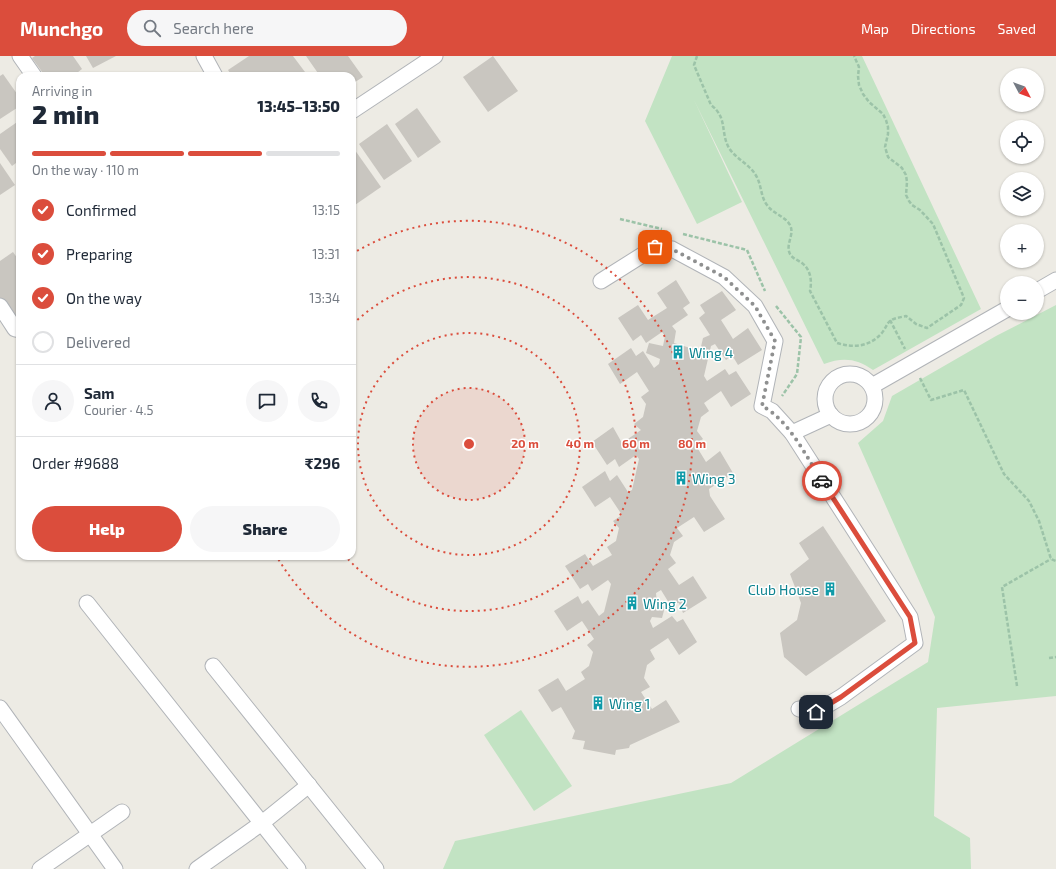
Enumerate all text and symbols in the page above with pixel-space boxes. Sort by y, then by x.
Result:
search box [127,10,407,46]
text: Munchgo [20,17,103,40]
icon: search [141,17,163,39]
text: Search here [173,19,254,37]
text: Map [861,20,889,37]
text: Directions [911,20,976,37]
text: Saved [998,20,1036,37]
north arrow [1000,68,1044,112]
map controls [1000,68,1044,320]
text: Arriving in [32,83,92,99]
text: 13:45–13:50 [257,97,340,115]
text: 2 min [32,98,99,129]
button: locate [1000,120,1044,164]
text: On the way · 110 m [32,162,139,178]
button: layers [1000,172,1044,216]
icon: check [32,199,54,221]
text: Confirmed [66,201,137,219]
text: 13:15 [312,202,340,218]
button: + [1000,224,1044,268]
pin [638,230,672,264]
icon: bag [644,236,666,258]
icon: check [32,243,54,265]
text: Preparing [66,245,132,263]
text: 13:31 [312,246,340,262]
button: − [1000,276,1044,320]
icon: check [32,287,54,309]
text: On the way [66,289,142,307]
text: 13:34 [309,290,340,306]
text: Delivered [66,333,131,351]
building icon: Wing 4 [670,344,686,360]
place label: Wing 4 [689,344,733,361]
button: person [32,380,74,422]
button: chat [246,380,288,422]
button: phone [298,380,340,422]
text: Sam [84,384,115,402]
text: Courier · 4.5 [84,402,153,418]
text: 20 m [511,436,539,450]
text: 40 m [566,436,594,450]
text: 60 m [622,436,650,450]
text: 80 m [678,436,706,450]
centre of rings [462,437,476,451]
text: Order #9688 [32,454,119,472]
text: ₹296 [305,454,340,472]
courier [802,461,842,501]
building icon: Wing 3 [673,470,689,486]
place label: Wing 3 [692,470,736,487]
icon: car [811,470,833,492]
button: Help [32,506,182,552]
button: Share [190,506,340,552]
place label: Club House [748,581,819,598]
building icon: Club House [822,581,838,597]
building icon: Wing 2 [624,595,640,611]
place label: Wing 2 [643,595,687,612]
building icon: Wing 1 [590,695,606,711]
place label: Wing 1 [609,695,650,712]
pin [799,695,833,729]
icon: home [805,701,827,723]

